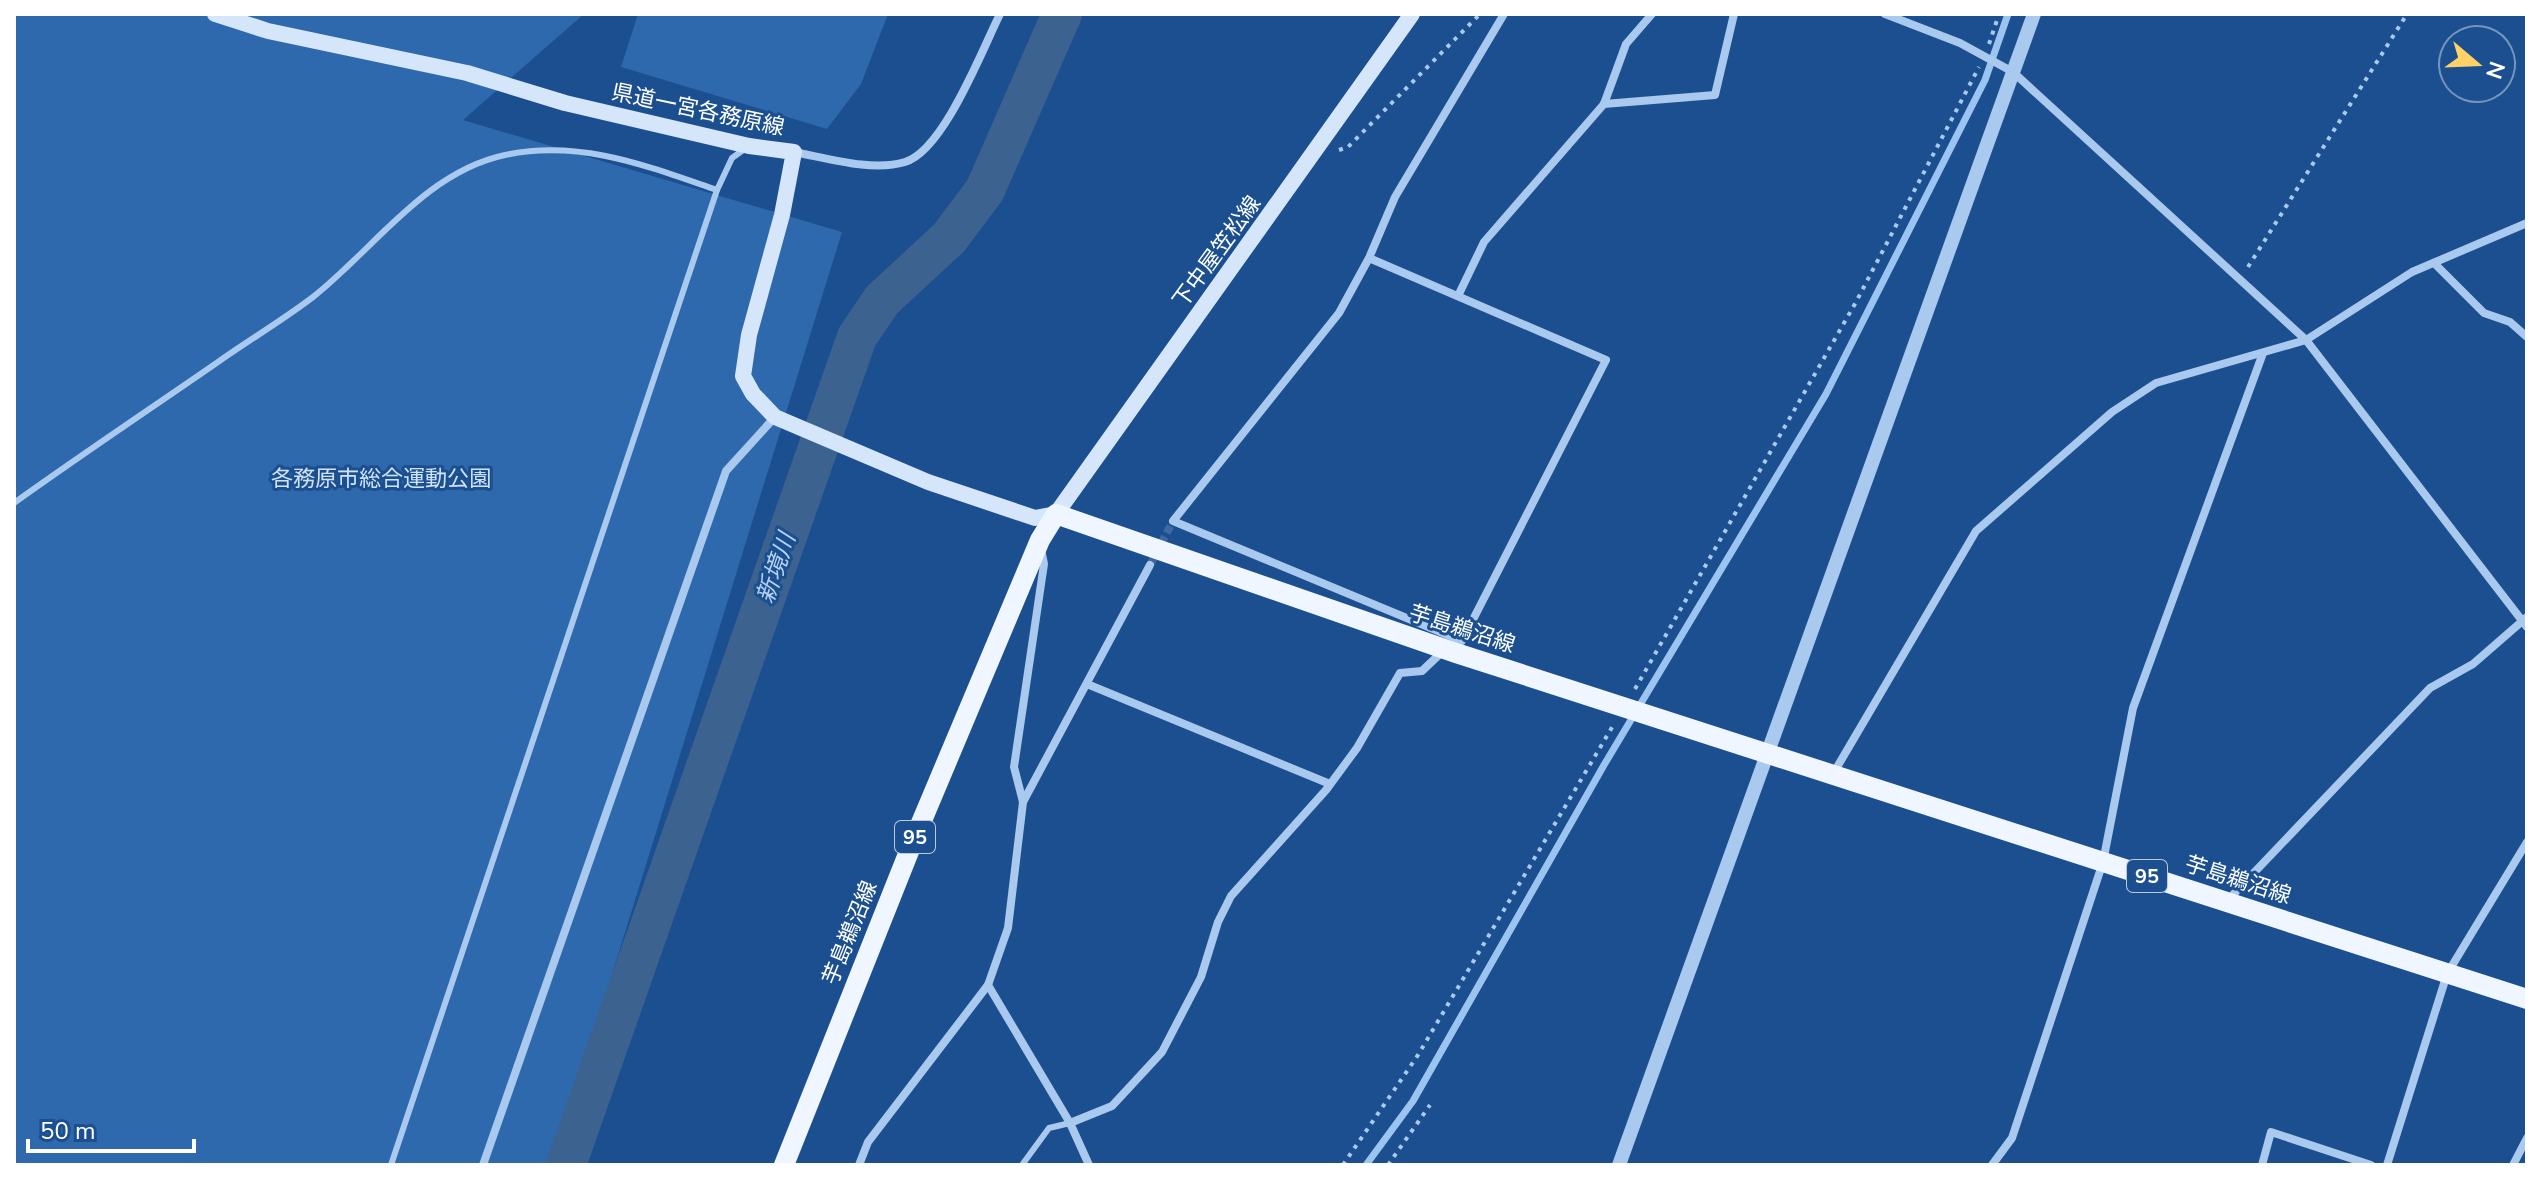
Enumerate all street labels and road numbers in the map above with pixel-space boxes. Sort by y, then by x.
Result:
street label: 県道一宮各務原線 [609,77,787,143]
street label: 下中屋笠松線 [1166,190,1268,314]
street label: 芋島鵜沼線 [1405,598,1519,660]
road number: 95 [895,821,935,853]
street label: 芋島鵜沼線 [2181,849,2295,911]
road number: 95 [2127,860,2167,892]
street label: 芋島鵜沼線 [815,876,885,990]

